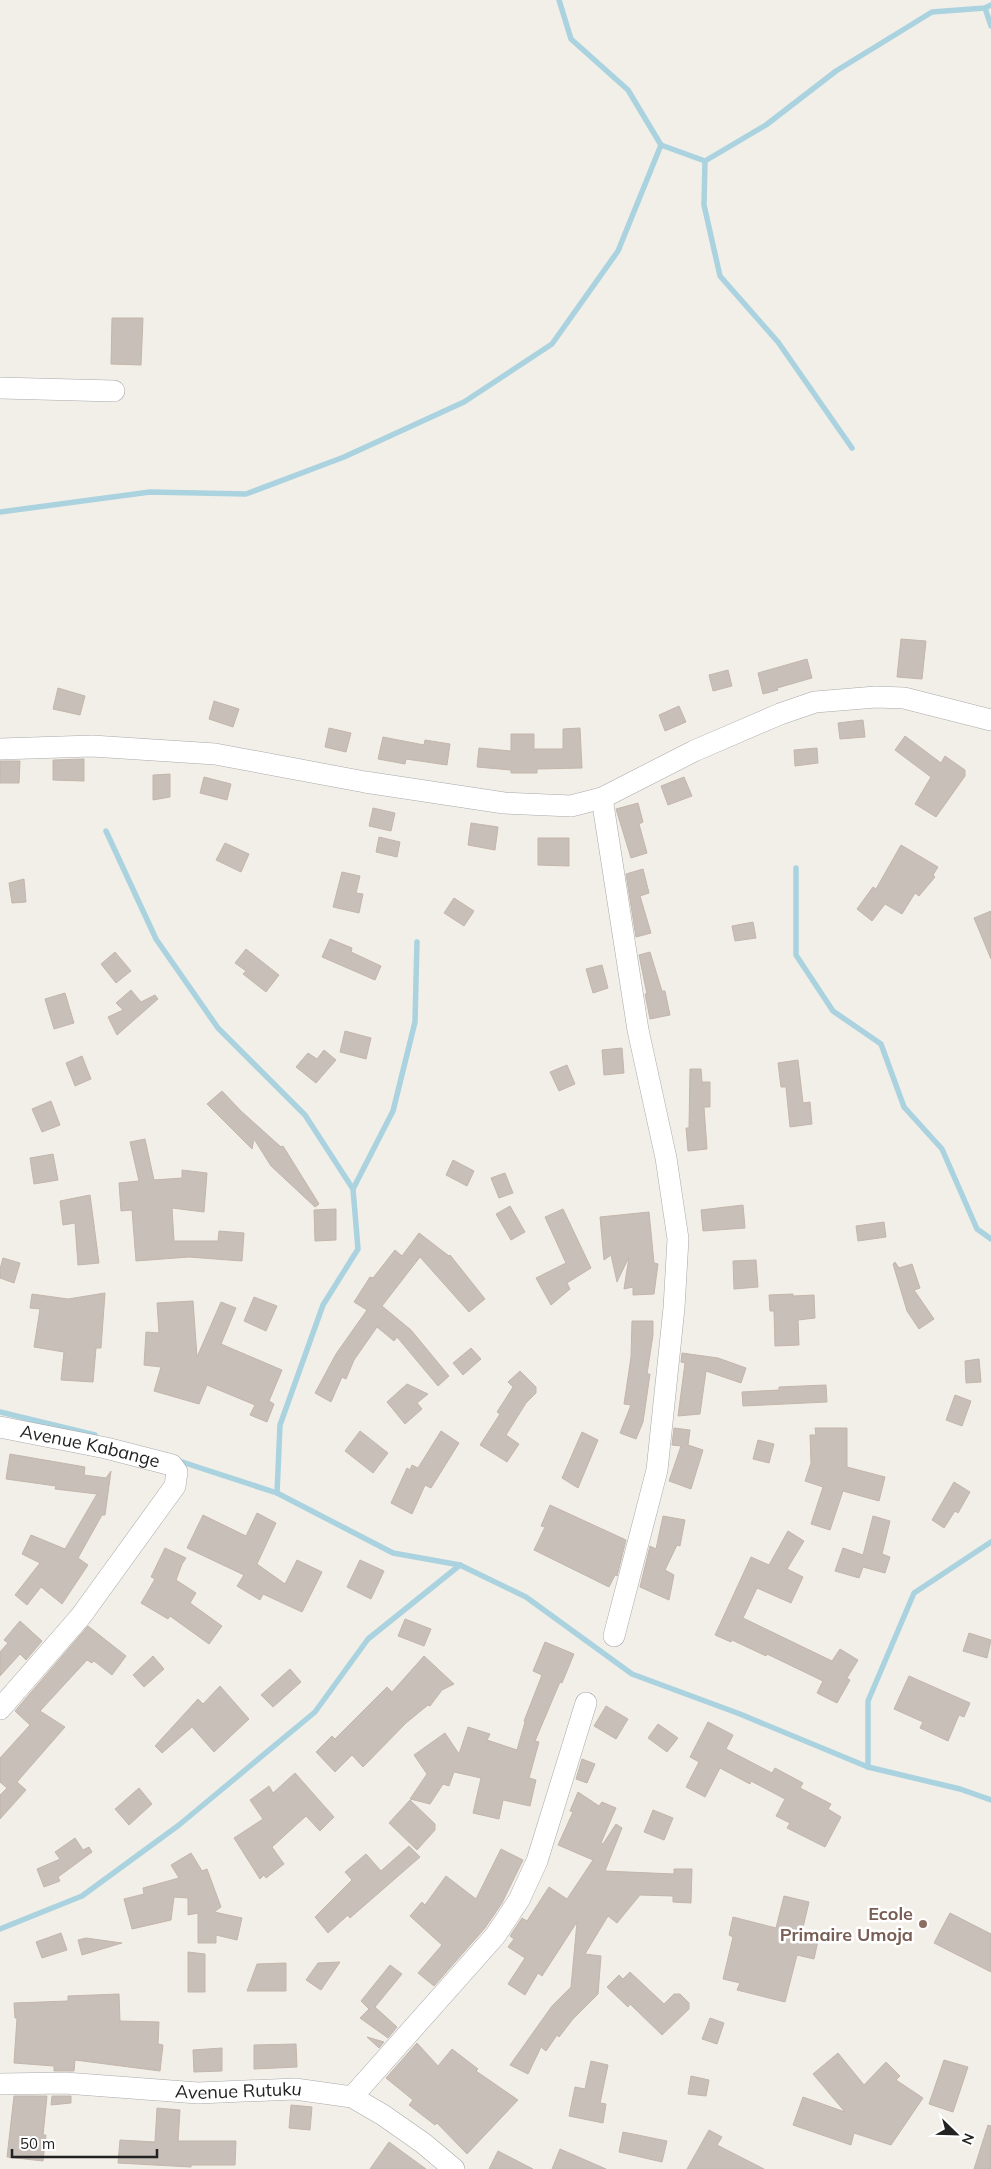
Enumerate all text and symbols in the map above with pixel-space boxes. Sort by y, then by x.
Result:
street label: Avenue Kabange [18,1419,162,1472]
place label: Ecole Primaire Umoja [780,1902,913,1946]
marker: Ecole Primaire Umoja [917,1918,929,1930]
street label: Avenue Rutuku [175,2077,303,2104]
north arrow [931,2109,981,2159]
scale bar [12,2126,158,2158]
text: N [958,2131,978,2147]
text: 50 m [20,2134,55,2153]

